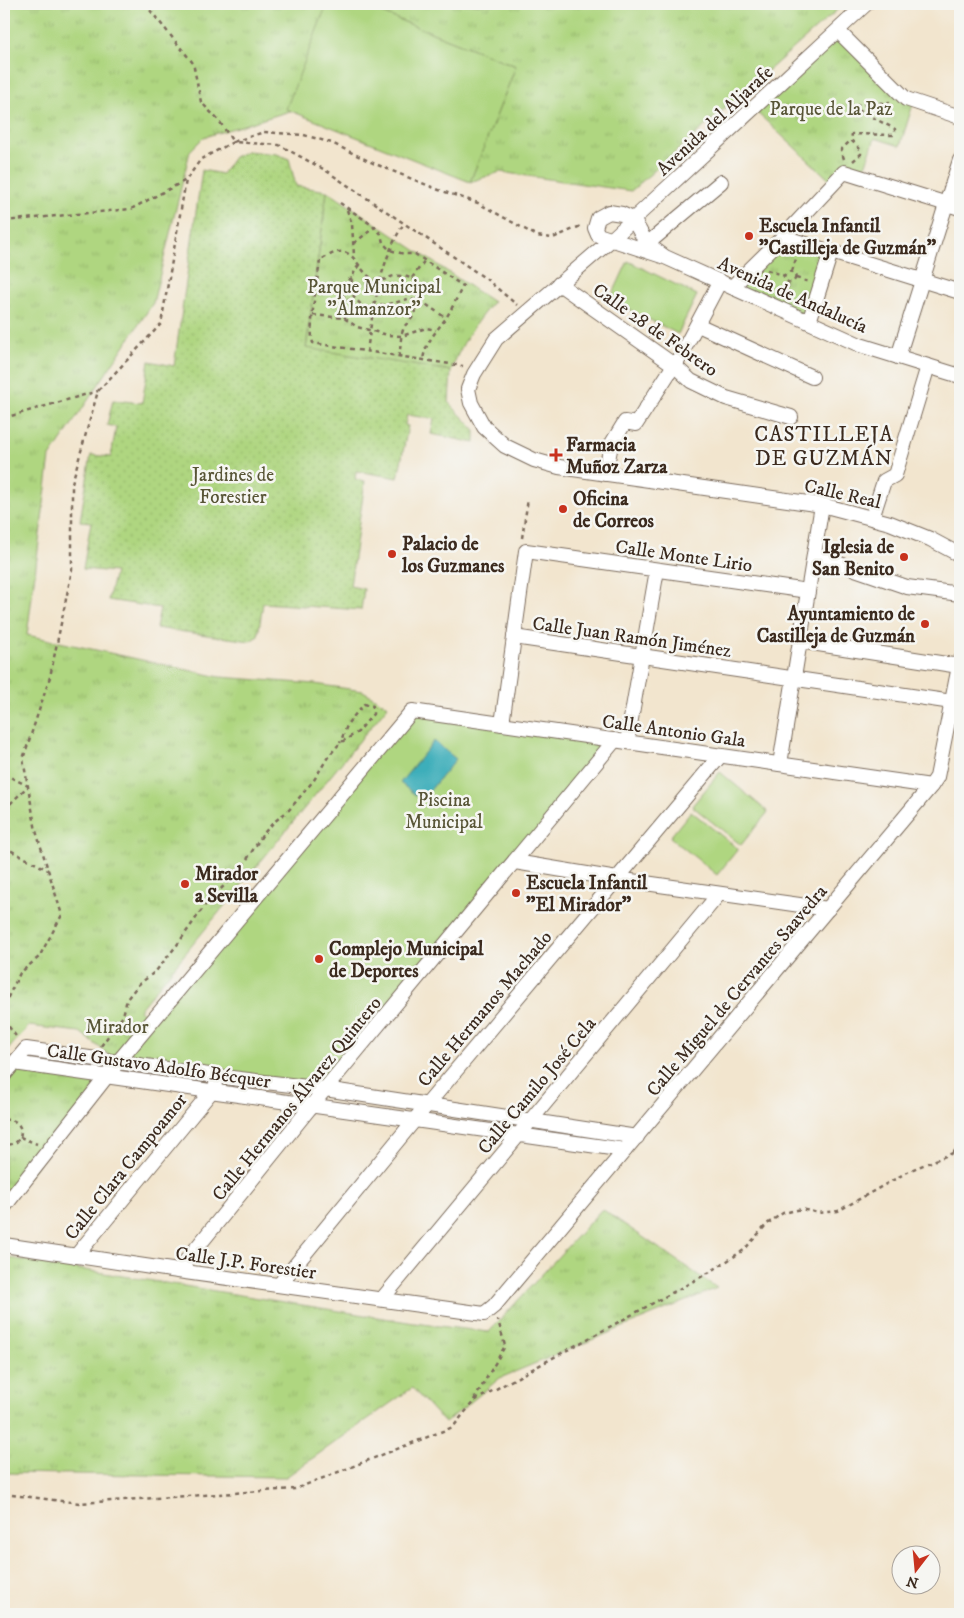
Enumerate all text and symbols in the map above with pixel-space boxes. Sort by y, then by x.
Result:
street label: Avenida del Aljarafe [652,61,778,181]
park label: Parque de la Paz [769,98,893,122]
place label: Escuela Infantil "Castilleja de Guzmán" [759,215,937,261]
marker: Escuela Infantil "Castilleja de Guzmán" [743,230,755,242]
street label: Avenida de Andalucía [714,252,871,339]
park label: Parque Municipal "Almanzor" [307,276,441,321]
street label: Calle 28 de Febrero [588,279,722,382]
district label: CASTILLEJA DE GUZMÁN [754,422,894,472]
place label: Farmacia Muñoz Zarza [566,434,668,479]
marker: Farmacia Muñoz Zarza [550,449,562,461]
park label: Jardines de Forestier [190,464,274,509]
street label: Calle Real [802,474,884,515]
place label: Oficina de Correos [573,488,654,533]
marker: Oficina de Correos [557,503,569,515]
place label: Palacio de los Guzmanes [401,533,505,578]
street label: Calle Monte Lirio [614,535,754,577]
place label: Iglesia de San Benito [812,536,894,581]
marker: Palacio de los Guzmanes [386,548,398,560]
marker: Iglesia de San Benito [898,551,910,563]
place label: Ayuntamiento de Castilleja de Guzmán [757,603,916,649]
street label: Calle Juan Ramón Jiménez [531,612,733,663]
marker: Ayuntamiento de Castilleja de Guzmán [919,618,931,630]
street label: Calle Antonio Gala [601,710,747,753]
park label: Piscina Municipal [405,789,483,834]
place label: Mirador a Sevilla [195,863,259,908]
place label: Escuela Infantil "El Mirador" [526,872,648,917]
marker: Mirador a Sevilla [179,878,191,890]
street label: Calle Miguel de Cervantes Saavedra [642,881,832,1101]
marker: Escuela Infantil "El Mirador" [510,887,522,899]
street label: Calle Hermanos Machado [413,926,557,1092]
place label: Complejo Municipal de Deportes [329,938,484,983]
marker: Complejo Municipal de Deportes [313,953,325,965]
street label: Calle Hermanos Álvarez Quintero [206,991,387,1206]
street label: Calle Camilo José Cela [473,1013,601,1159]
park label: Mirador [85,1016,149,1039]
street label: Calle Gustavo Adolfo Bécquer [45,1039,272,1095]
street label: Calle Clara Campoamor [60,1089,192,1245]
street label: Calle J.P. Forestier [174,1242,318,1285]
north arrow [892,1546,942,1596]
text: N [904,1571,921,1592]

